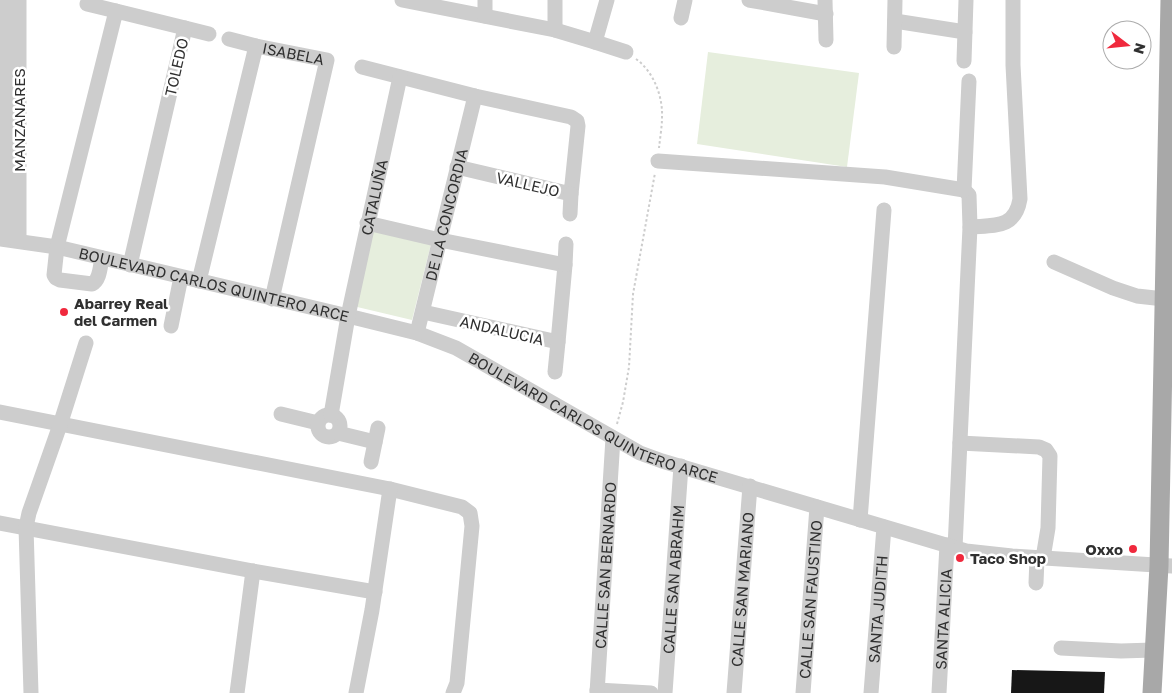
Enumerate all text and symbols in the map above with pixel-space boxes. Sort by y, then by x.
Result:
north arrow [1102,20,1152,70]
street label: TOLEDO [161,36,191,98]
street label: ISABELA [261,39,326,68]
text: N [1130,41,1150,56]
street label: MANZANARES [10,68,28,172]
street label: DE LA CONCORDIA [421,146,471,283]
street label: CATALUÑA [357,157,391,237]
street label: VALLEJO [495,168,561,200]
street label: BOULEVARD CARLOS QUINTERO ARCE [77,244,351,325]
place label: Abarrey Real del Carmen [74,294,168,329]
marker: Abarrey Real del Carmen [58,306,70,318]
street label: ANDALUCIA [458,312,546,348]
street label: BOULEVARD CARLOS QUINTERO ARCE [465,348,720,486]
street label: CALLE SAN BERNARDO [591,481,619,649]
street label: CALLE SAN ABRAHM [659,504,687,654]
street label: CALLE SAN MARIANO [727,511,757,667]
street label: CALLE SAN FAUSTINO [795,519,825,679]
place label: Oxxo [1085,540,1123,558]
marker: Oxxo [1127,543,1139,555]
place label: Taco Shop [970,549,1046,567]
marker: Taco Shop [954,552,966,564]
street label: SANTA JUDITH [864,555,891,664]
street label: SANTA ALICIA [931,568,955,670]

